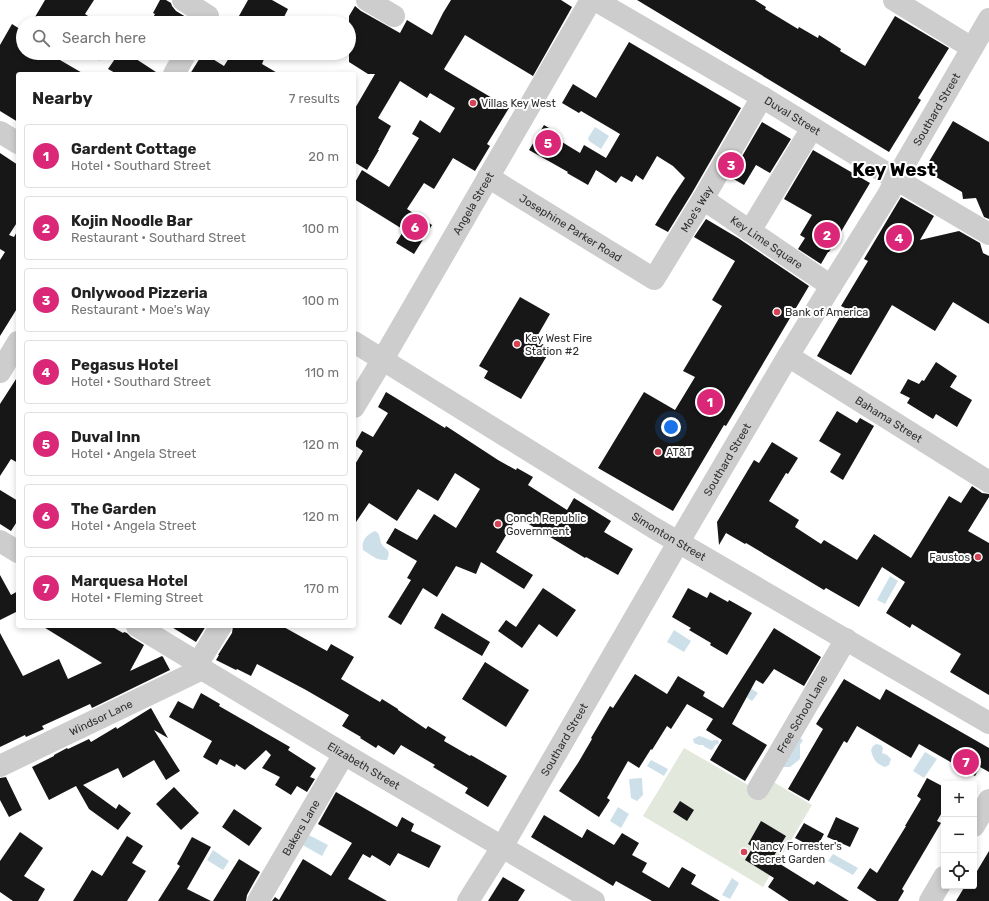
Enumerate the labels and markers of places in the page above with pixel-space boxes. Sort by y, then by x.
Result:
place label: Villas Key West [481,97,556,110]
marker: Villas Key West [468,98,478,108]
pin: 5 [535,128,561,158]
pin: 3 [718,150,744,180]
pin: 6 [402,212,428,242]
pin: 2 [814,220,840,250]
pin: 4 [886,223,912,253]
place label: Bank of America [785,306,868,319]
marker: Bank of America [772,307,782,317]
place label: Key West Fire Station #2 [525,332,592,358]
marker: Key West Fire Station #2 [512,339,522,349]
pin: 1 [697,387,723,417]
place label: AT&T [666,446,693,459]
marker: AT&T [653,447,663,457]
place label: Conch Republic Government [506,512,586,538]
marker: Conch Republic Government [493,519,503,529]
place label: Faustos [929,551,970,564]
marker: Faustos [973,552,983,562]
pin: 7 [953,747,979,777]
place label: Nancy Forrester's Secret Garden [752,840,842,866]
marker: Nancy Forrester's Secret Garden [739,847,749,857]

